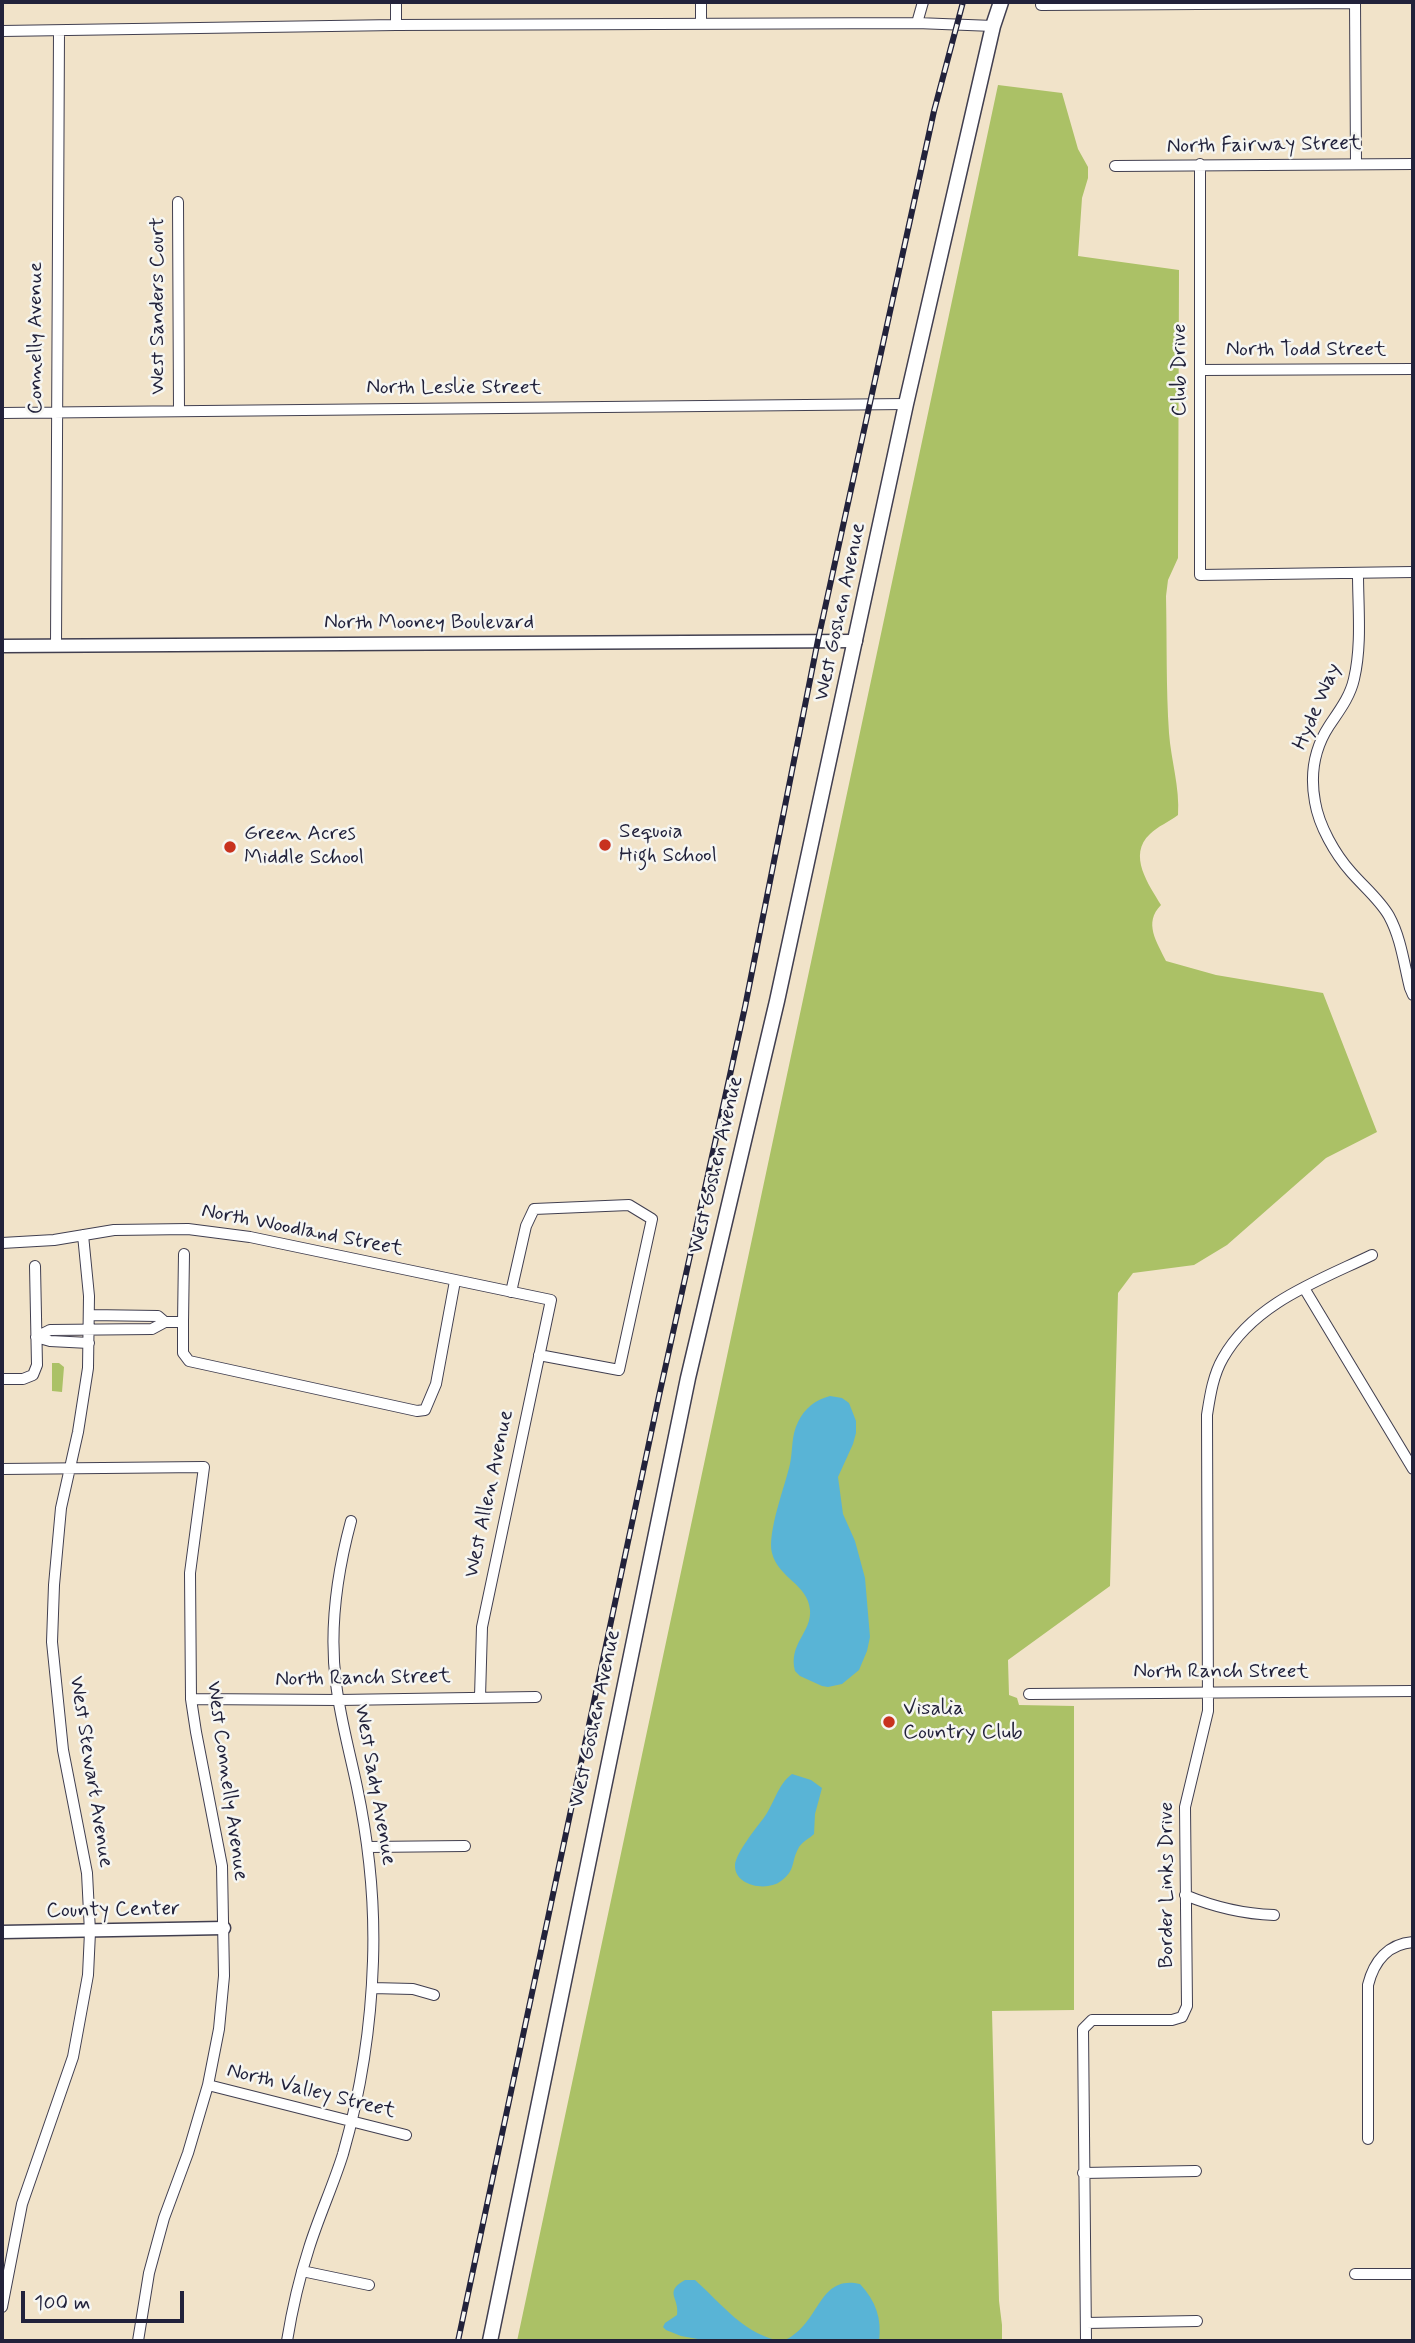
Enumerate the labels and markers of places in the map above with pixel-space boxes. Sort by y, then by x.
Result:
place label: Sequoia High School [619,820,717,870]
place label: Green Acres Middle School [244,822,364,872]
marker: Sequoia High School [597,837,613,853]
marker: Green Acres Middle School [222,839,238,855]
place label: Visalia Country Club [903,1697,1023,1747]
marker: Visalia Country Club [881,1714,897,1730]

